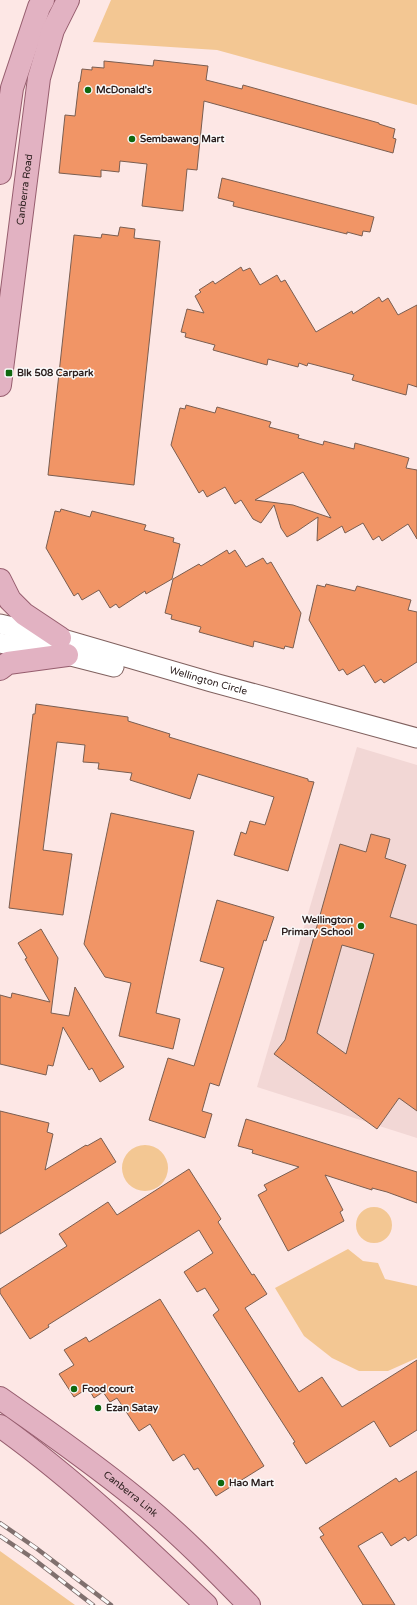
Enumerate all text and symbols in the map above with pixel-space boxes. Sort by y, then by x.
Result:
place label: McDonald's [96,84,152,96]
marker: McDonald's [83,85,93,95]
place label: Sembawang Mart [140,133,224,145]
marker: Sembawang Mart [127,134,137,144]
street label: Canberra Road [14,153,35,226]
place label: Blk 508 Carpark [17,367,94,379]
marker: Blk 508 Carpark [4,368,14,378]
street label: Wellington Circle [168,664,249,698]
place label: Wellington Primary School [281,914,353,938]
marker: Wellington Primary School [356,921,366,931]
place label: Food court [82,1383,134,1395]
marker: Food court [69,1384,79,1394]
place label: Ezan Satay [106,1402,159,1414]
marker: Ezan Satay [93,1403,103,1413]
street label: Canberra Link [101,1469,160,1520]
place label: Hao Mart [229,1477,274,1489]
marker: Hao Mart [216,1478,226,1488]

